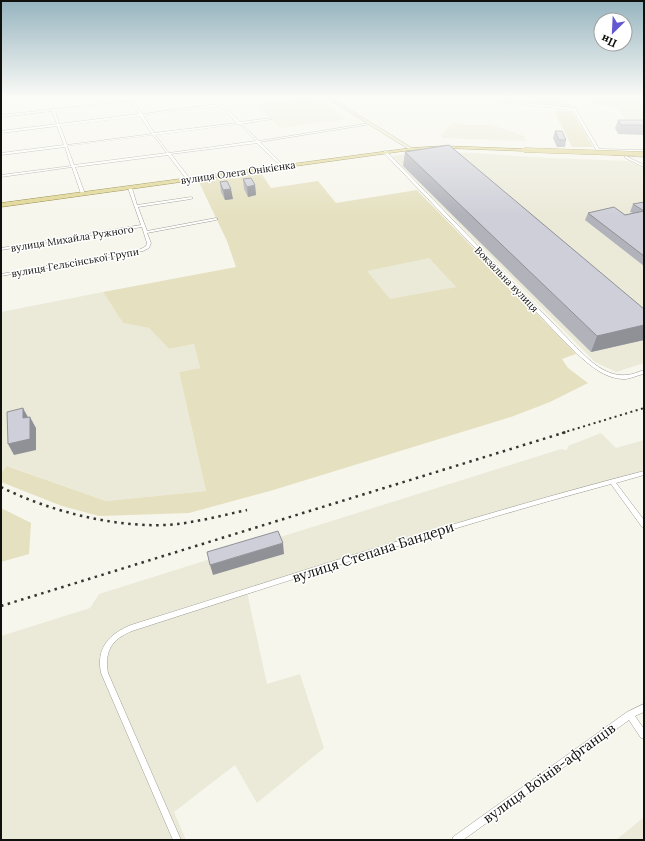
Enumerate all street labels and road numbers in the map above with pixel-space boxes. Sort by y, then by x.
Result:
street label: вулиця Олега Онікієнка [180,158,296,187]
street label: вулиця Михайла Ружного [10,222,135,255]
street label: Вокзальна вулиця [472,244,541,315]
street label: вулиця Гельсінської Групи [10,245,140,280]
street label: вулиця Степана Бандери [290,517,456,587]
street label: вулиця Воїнів-афганців [479,719,619,827]

